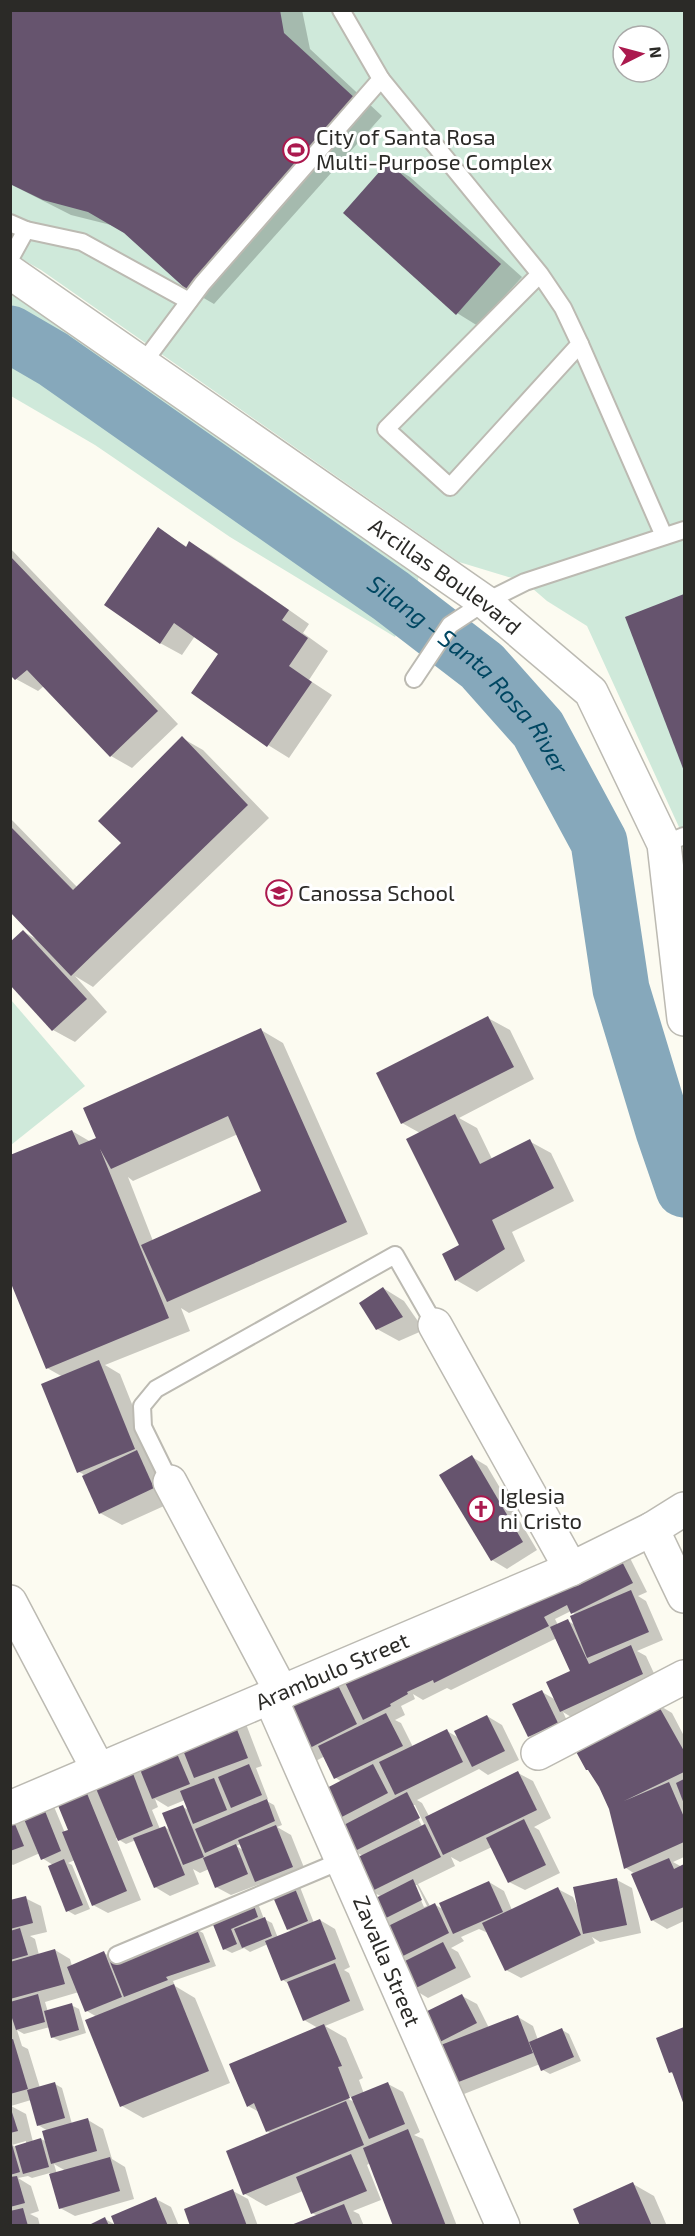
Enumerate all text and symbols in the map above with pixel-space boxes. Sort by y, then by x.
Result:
north arrow [611,24,671,84]
text: N [646,46,666,59]
place label: City of Santa Rosa Multi-Purpose Complex [316,123,553,174]
sports icon: City of Santa Rosa Multi-Purpose Complex [281,135,311,165]
street label: Arcillas Boulevard [365,512,527,639]
water label: Silang - Santa Rosa River [363,568,576,779]
school or university icon: Canossa School [264,878,294,908]
place label: Canossa School [298,879,455,905]
place label: Iglesia ni Cristo [500,1482,582,1533]
church icon: Iglesia ni Cristo [466,1494,496,1524]
street label: Arambulo Street [251,1626,412,1714]
street label: Zavalla Street [349,1891,427,2030]

